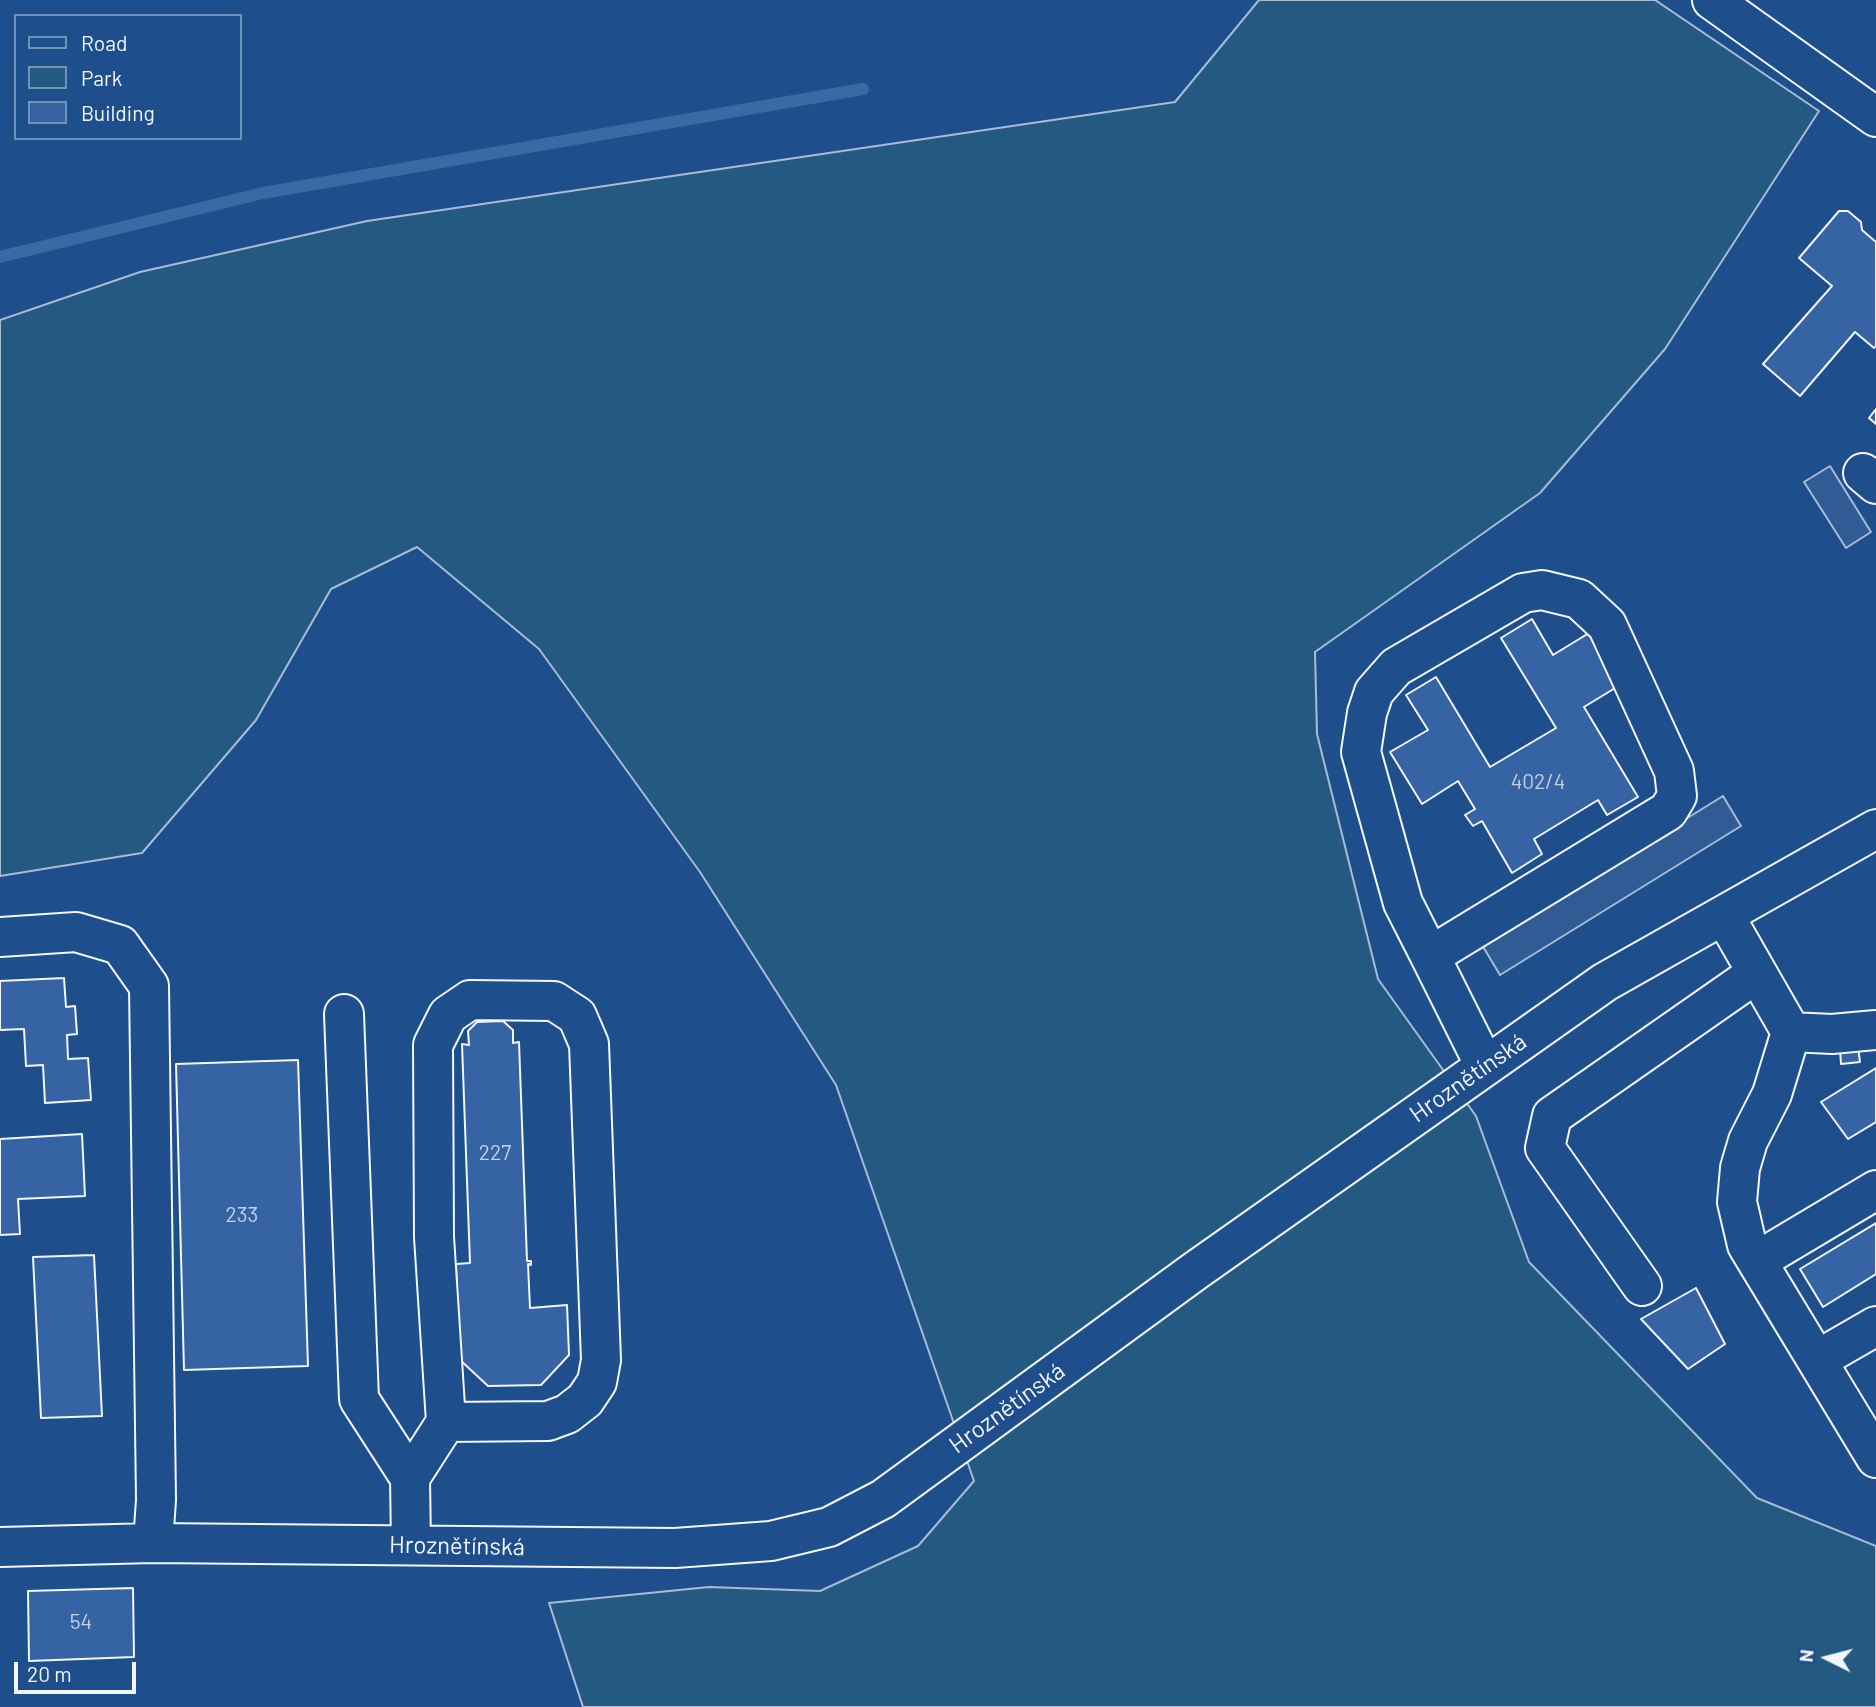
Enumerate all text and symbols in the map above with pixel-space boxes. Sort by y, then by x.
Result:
legend [14,14,242,140]
text: Road [81,30,127,55]
text: Park [81,65,122,90]
text: Building [81,100,155,125]
house number: 402/4 [1511,769,1565,795]
street label: Hroznětínská [1404,1027,1532,1129]
house number: 227 [479,1140,511,1166]
house number: 233 [226,1202,258,1228]
street label: Hroznětínská [944,1356,1070,1460]
street label: Hroznětínská [389,1530,525,1562]
house number: 54 [70,1609,92,1635]
north arrow [1792,1623,1862,1693]
scale bar [18,1648,140,1692]
text: N [1794,1648,1818,1663]
text: 20 m [27,1661,72,1686]

